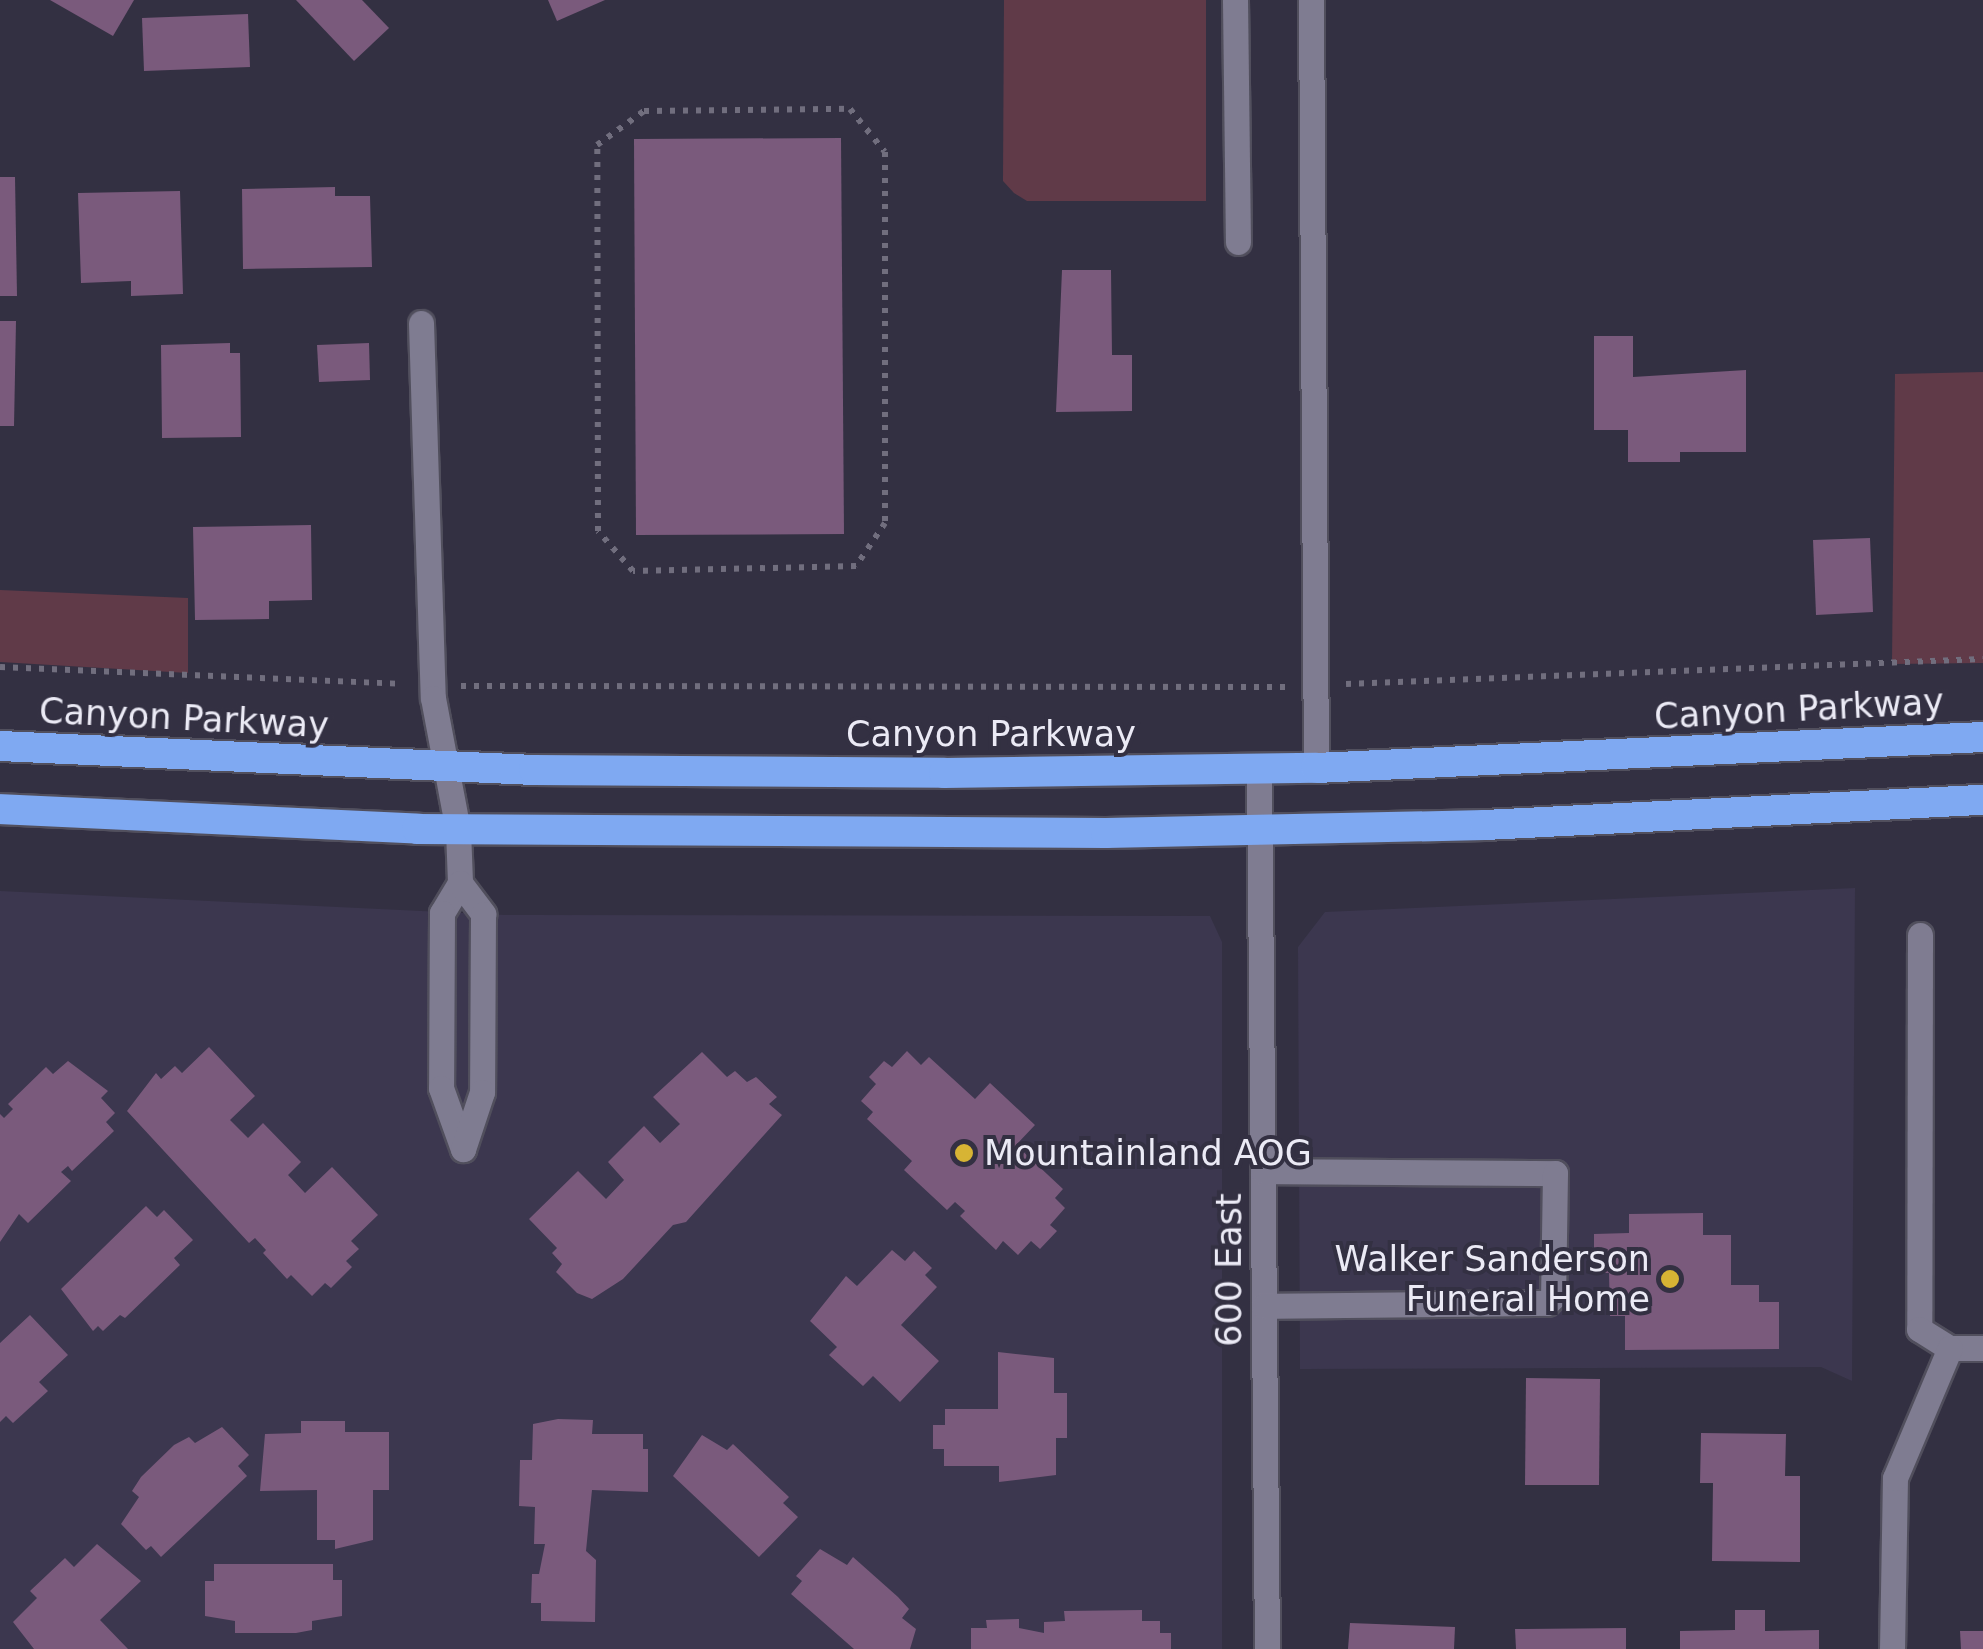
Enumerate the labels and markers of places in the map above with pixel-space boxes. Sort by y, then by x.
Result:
place label: Mountainland AOG [984,1132,1312,1174]
marker: Mountainland AOG [953,1142,975,1164]
place label: Walker Sanderson Funeral Home [1335,1238,1650,1320]
marker: Walker Sanderson Funeral Home [1659,1268,1681,1290]

